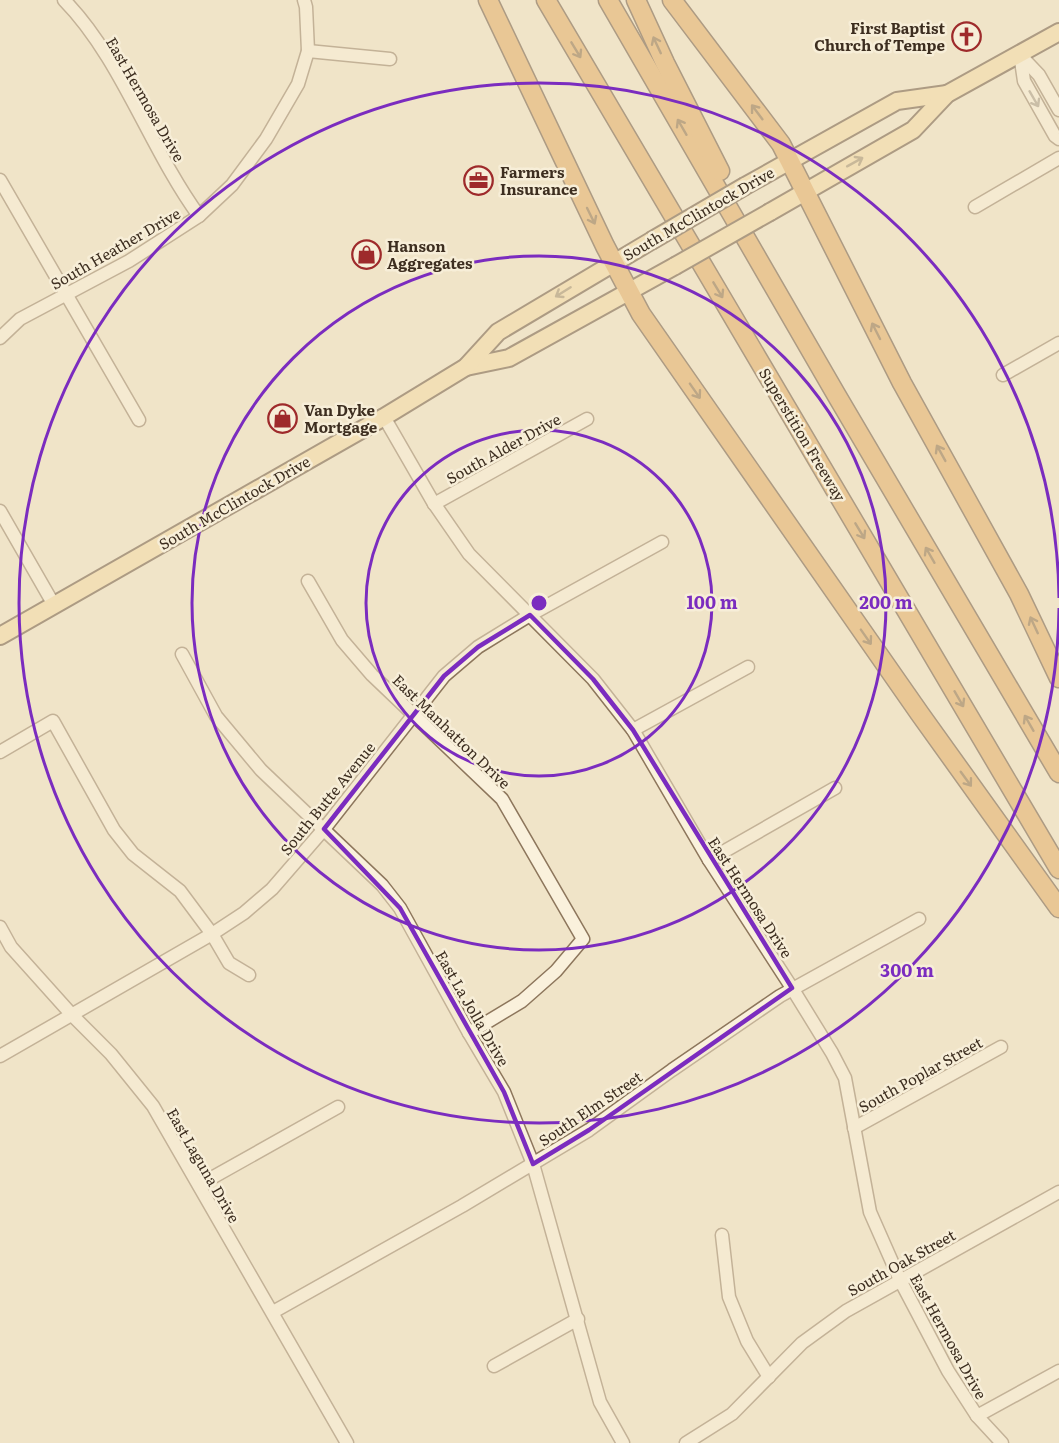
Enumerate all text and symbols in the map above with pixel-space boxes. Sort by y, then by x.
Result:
place label: First Baptist Church of Tempe [814,16,945,56]
church icon: First Baptist Church of Tempe [950,20,982,52]
street label: East Hermosa Drive [101,32,191,166]
one-way arrow [651,37,662,55]
one-way arrow [571,41,583,58]
one-way arrow [1028,90,1040,107]
one-way arrow [751,105,763,121]
one-way arrow [675,119,687,136]
one-way arrow [846,156,863,168]
place label: Farmers Insurance [500,160,578,200]
street label: South McClintock Drive [618,160,778,266]
office icon: Farmers Insurance [463,164,495,196]
street label: South Heather Drive [46,201,184,295]
one-way arrow [586,207,598,225]
place label: Hanson Aggregates [387,234,473,274]
shop icon: Hanson Aggregates [350,238,382,270]
one-way arrow [713,282,725,299]
one-way arrow [555,285,572,298]
one-way arrow [869,322,881,340]
street label: Superstition Freeway [754,363,852,505]
one-way arrow [689,382,701,398]
place label: Van Dyke Mortgage [304,398,378,438]
shop icon: Van Dyke Mortgage [267,402,299,434]
street label: South Alder Drive [442,407,565,489]
one-way arrow [935,445,946,463]
street label: South McClintock Drive [154,449,314,555]
one-way arrow [855,522,867,539]
one-way arrow [924,547,936,564]
text: 100 m [686,588,738,615]
text: 200 m [859,588,913,615]
centre of rings [529,593,549,613]
one-way arrow [1027,616,1039,634]
one-way arrow [860,628,872,645]
street label: East Manhatton Drive [388,668,516,794]
one-way arrow [954,690,966,707]
one-way arrow [1023,715,1035,732]
street label: South Butte Avenue [274,736,380,860]
one-way arrow [960,770,973,786]
street label: East Hermosa Drive [703,832,799,962]
street label: East La Jolla Drive [430,946,516,1071]
text: 300 m [880,956,934,983]
street label: South Poplar Street [854,1030,986,1118]
street label: South Elm Street [534,1065,646,1151]
street label: East Laguna Drive [162,1103,246,1227]
street label: South Oak Street [843,1223,959,1301]
street label: East Hermosa Drive [905,1269,993,1403]

